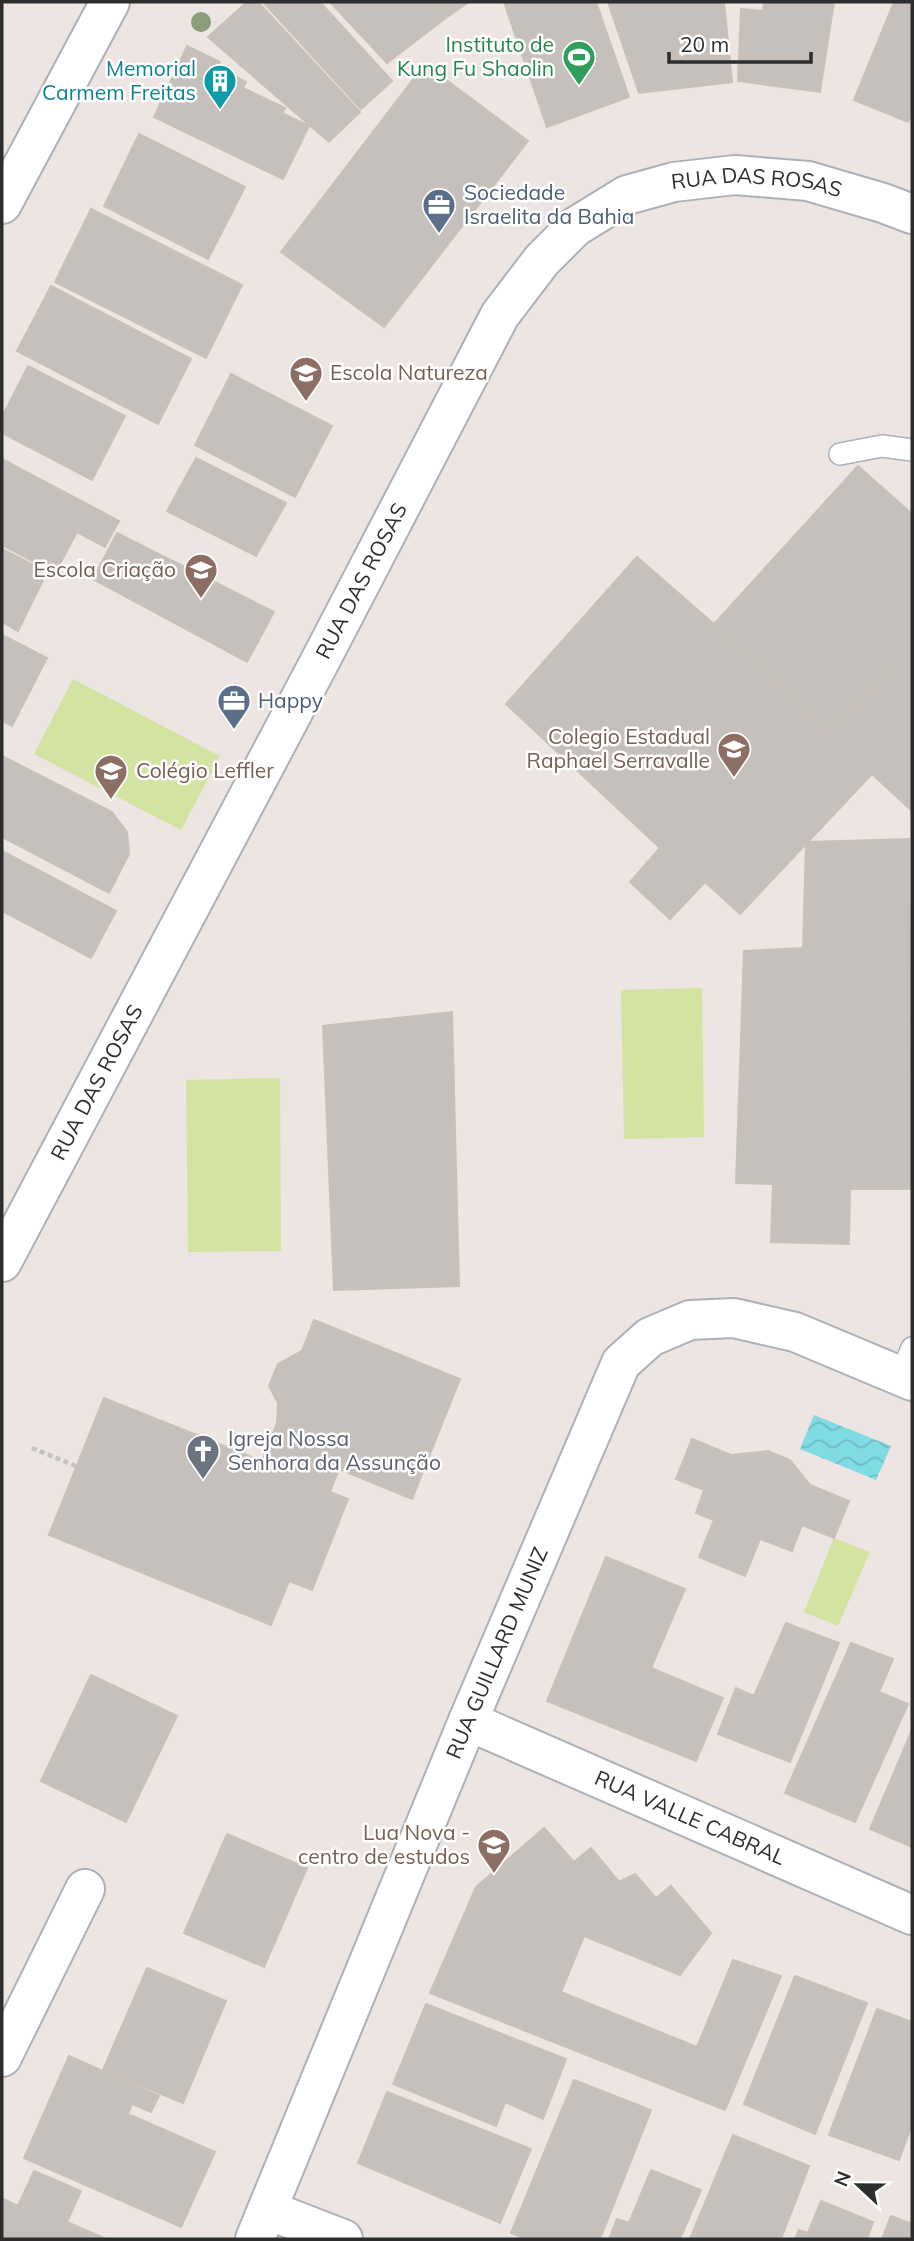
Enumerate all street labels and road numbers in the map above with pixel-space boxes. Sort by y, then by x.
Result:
street label: RUA DAS ROSAS [670,161,845,202]
street label: RUA DAS ROSAS [309,498,412,663]
street label: RUA DAS ROSAS [44,1000,148,1164]
street label: RUA GUILLARD MUNIZ [440,1543,553,1762]
street label: RUA VALLE CABRAL [591,1764,790,1870]

